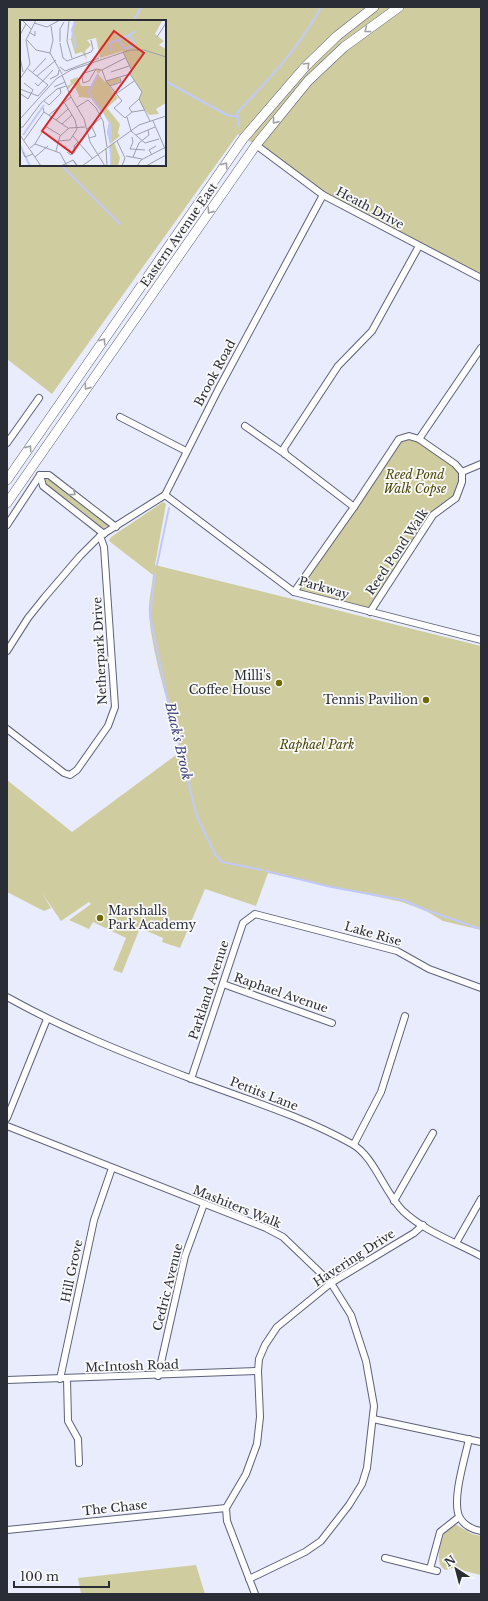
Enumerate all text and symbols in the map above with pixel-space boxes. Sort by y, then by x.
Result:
inset map [20,20,166,166]
one-way arrow [364,25,371,32]
one-way arrow [303,62,310,70]
one-way arrow [273,117,280,124]
one-way arrow [220,162,228,169]
street label: Eastern Avenue East [137,179,220,290]
street label: Heath Drive [334,183,407,232]
one-way arrow [208,207,215,214]
street label: Brook Road [191,337,238,409]
one-way arrow [98,338,106,345]
one-way arrow [84,383,92,390]
one-way arrow [24,445,32,452]
park label: Reed Pond Walk Copse [383,467,447,496]
one-way arrow [69,488,76,496]
street label: Reed Pond Walk [362,505,431,598]
street label: Parkway [297,573,352,602]
street label: Netherpark Drive [89,596,110,705]
place label: Milli's Coffee House [189,668,271,697]
marker: Milli's Coffee House [274,678,284,688]
place label: Tennis Pavilion [323,692,418,707]
marker: Tennis Pavilion [421,695,431,705]
water label: Black's Brook [161,700,196,782]
park label: Raphael Park [279,737,354,752]
place label: Marshalls Park Academy [108,903,196,932]
marker: Marshalls Park Academy [95,913,105,923]
street label: Lake Rise [343,918,403,949]
street label: Parkland Avenue [185,938,232,1041]
street label: Raphael Avenue [232,969,330,1016]
street label: Pettits Lane [228,1074,301,1113]
street label: Mashiters Walk [191,1182,284,1231]
street label: Havering Drive [310,1226,397,1290]
street label: Hill Grove [58,1238,86,1304]
street label: Cedric Avenue [149,1242,186,1332]
street label: McIntosh Road [85,1356,179,1375]
street label: The Chase [82,1497,148,1518]
north arrow [436,1549,476,1589]
text: N [442,1552,459,1570]
scale bar [14,1563,109,1589]
text: 100 m [20,1569,59,1584]

